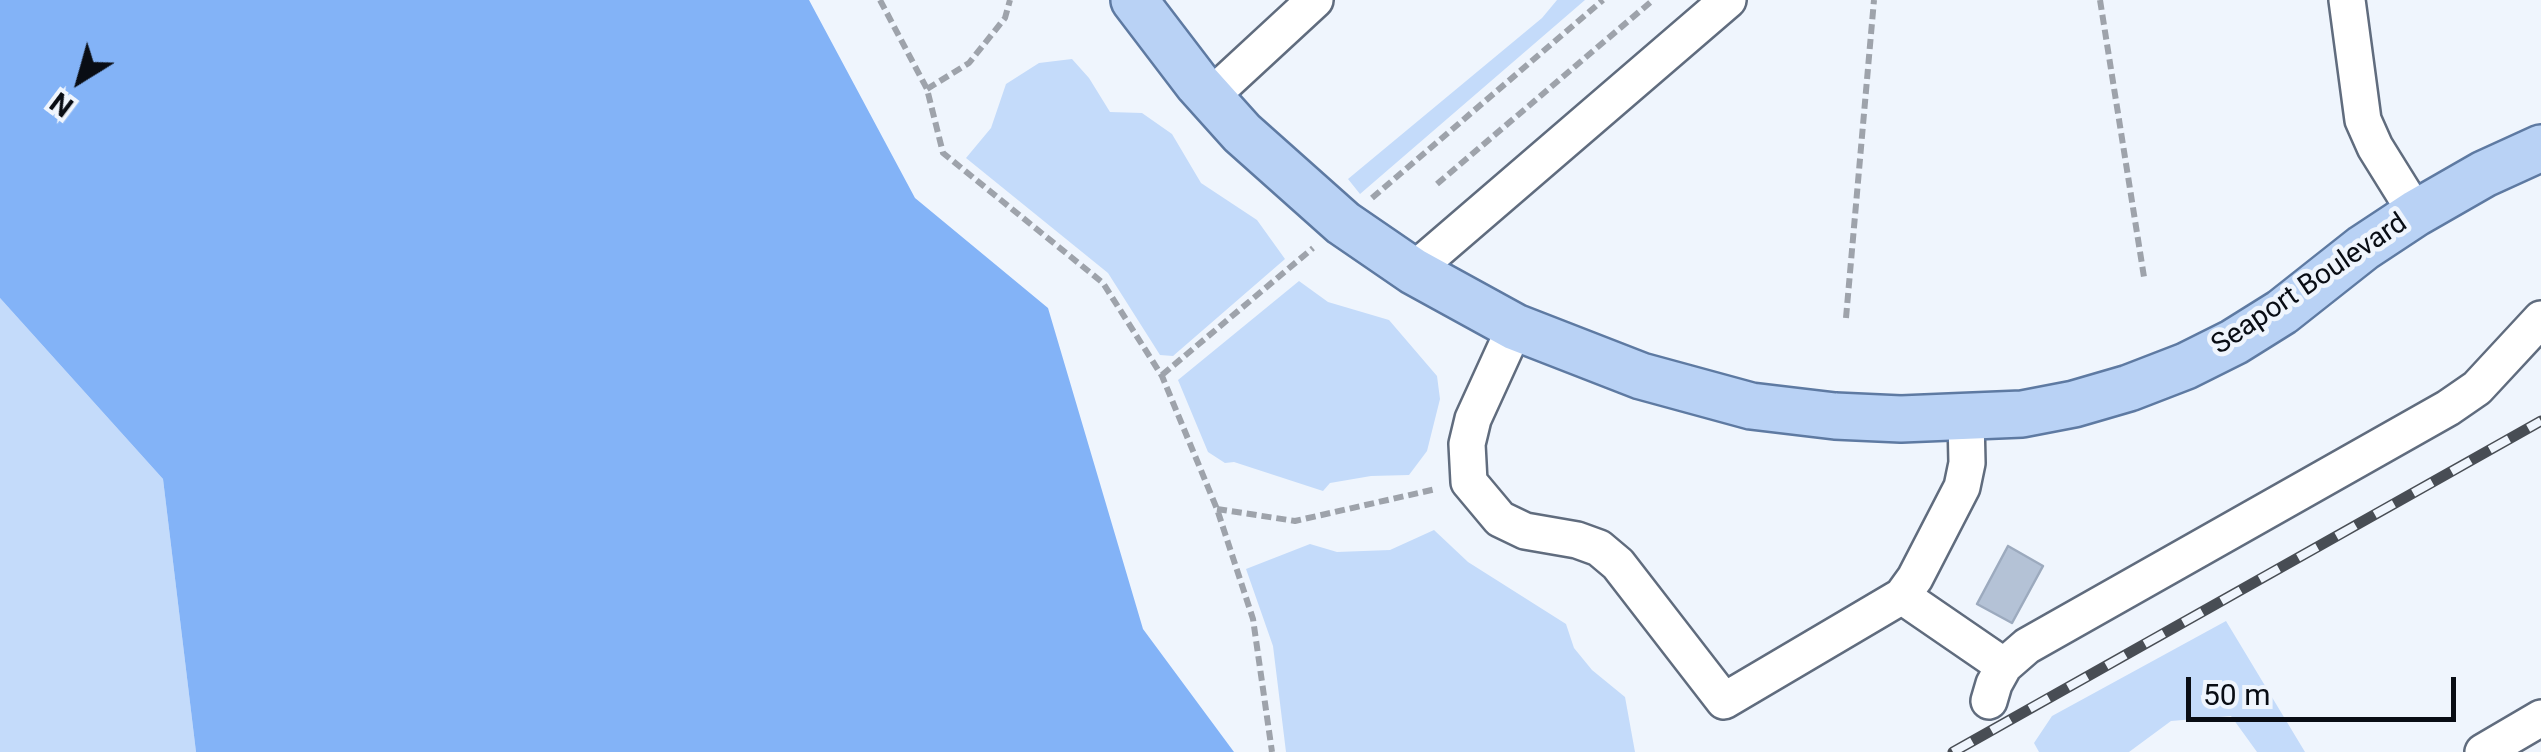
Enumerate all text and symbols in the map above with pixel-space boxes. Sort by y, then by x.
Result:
north arrow [30,30,130,130]
text: N [44,85,79,123]
street label: Seaport Boulevard [2206,207,2414,363]
scale bar [2191,657,2461,719]
text: 50 m [2203,677,2270,712]

